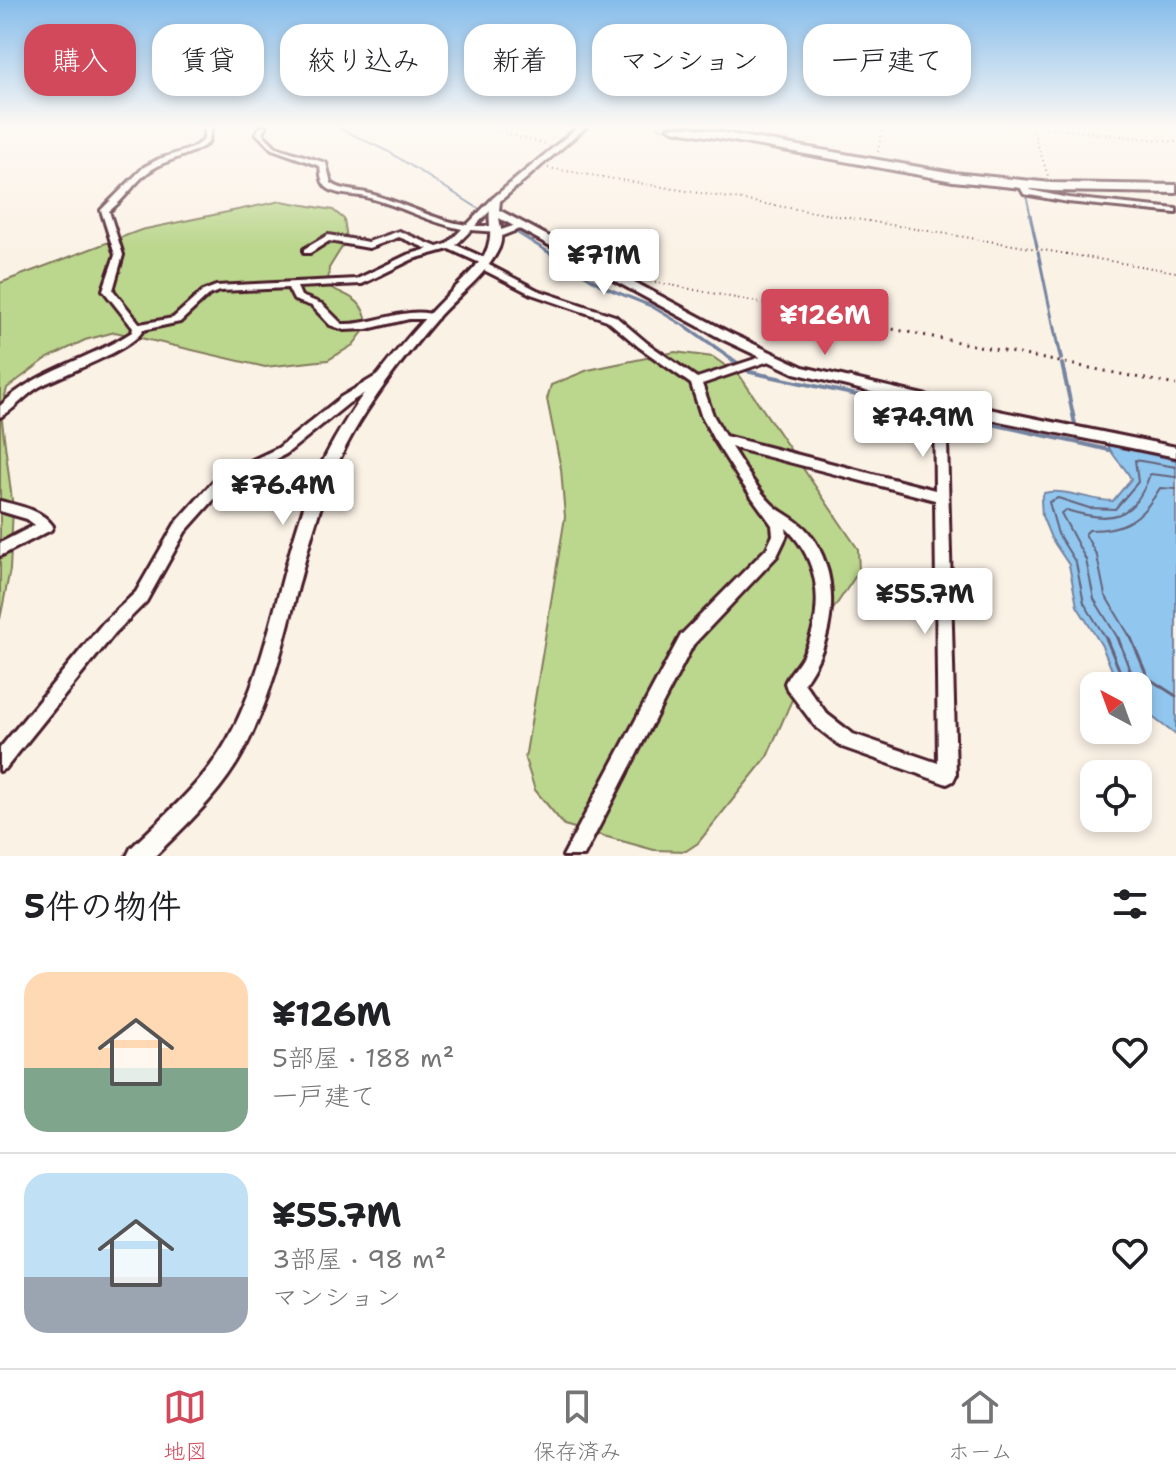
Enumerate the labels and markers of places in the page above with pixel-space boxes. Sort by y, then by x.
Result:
pin: ¥71M [557,229,651,297]
pin: ¥126M [769,289,881,357]
pin: ¥74.9M [858,391,988,459]
pin: ¥76.4M [218,459,348,527]
pin: ¥55.7M [860,568,990,636]

